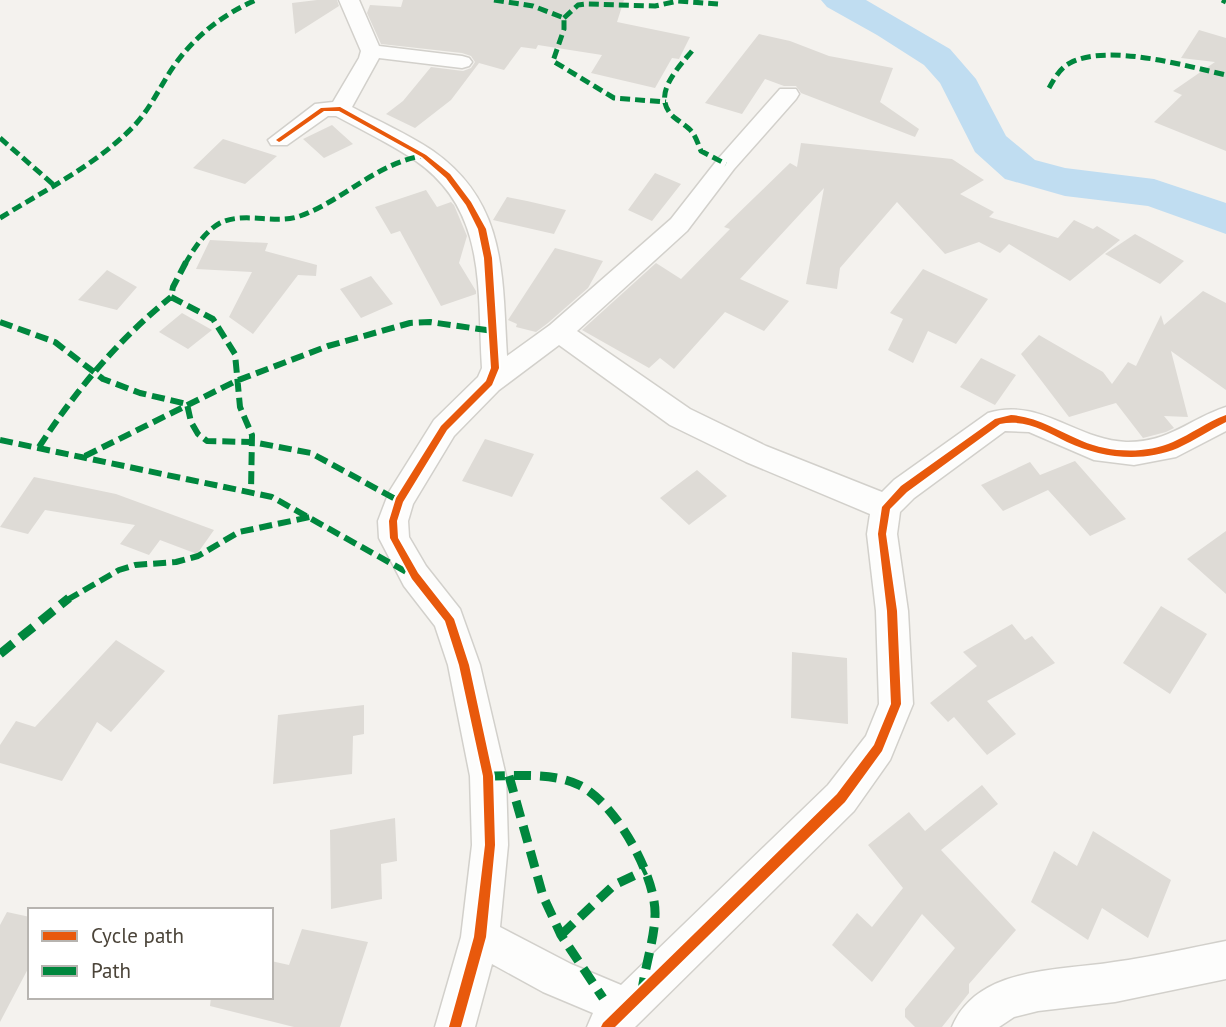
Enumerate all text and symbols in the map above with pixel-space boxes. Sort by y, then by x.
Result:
legend [28,908,273,999]
text: Cycle path [91,922,184,949]
text: Path [91,957,131,984]

